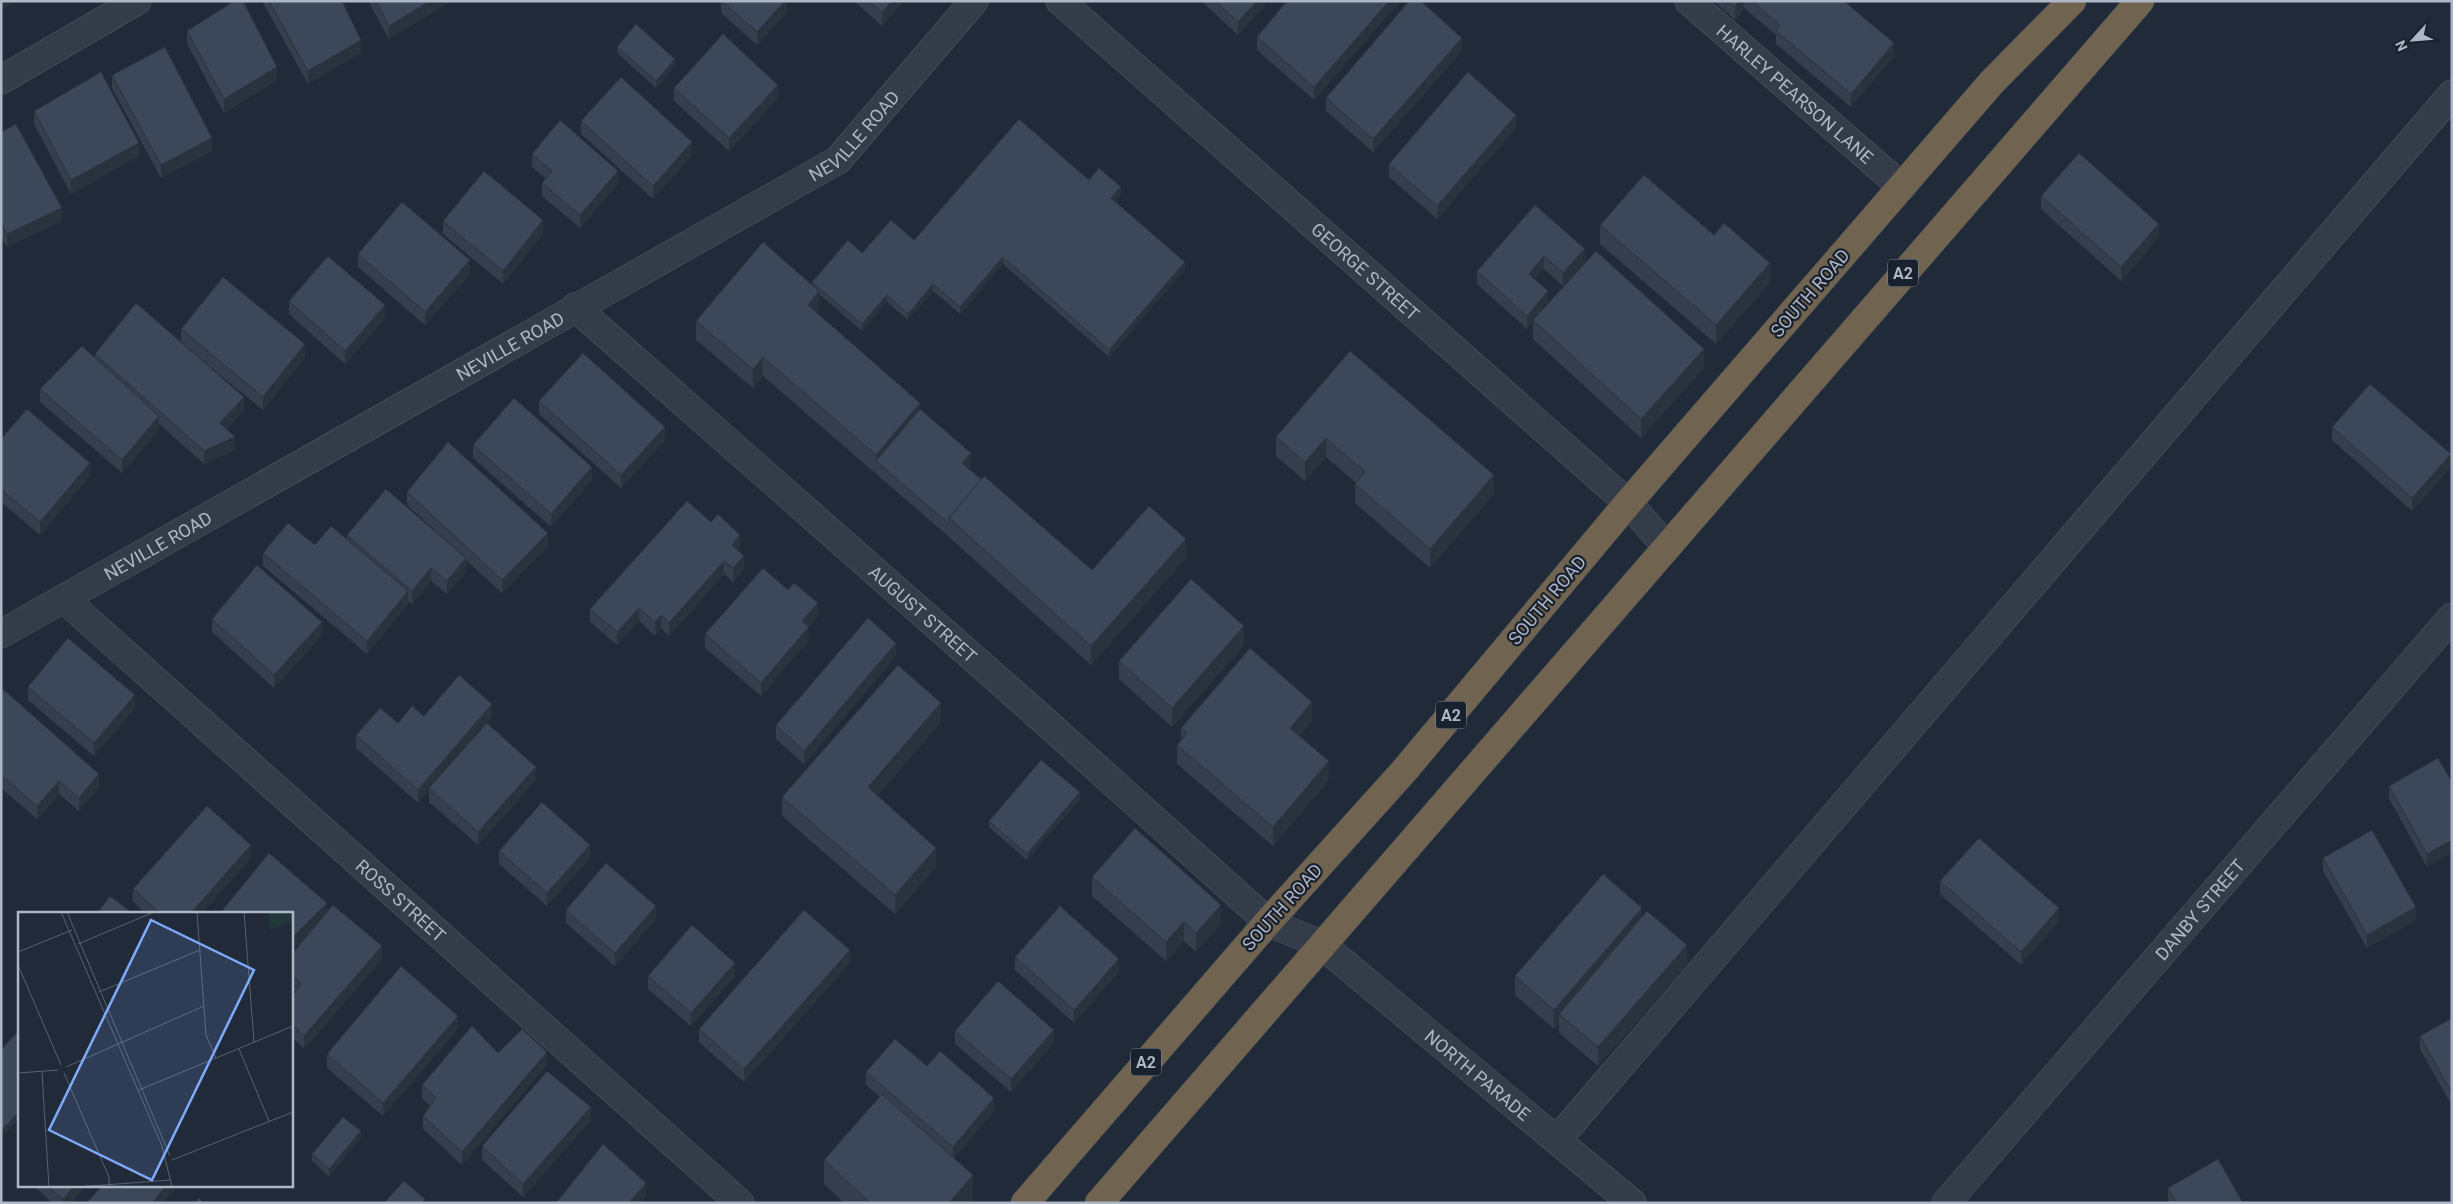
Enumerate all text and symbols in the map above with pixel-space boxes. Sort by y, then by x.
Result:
north arrow [2388,15,2438,65]
street label: HARLEY PEARSON LANE [1713,20,1878,168]
text: N [2392,38,2411,54]
street label: NEVILLE ROAD [805,86,903,185]
street label: GEORGE STREET [1307,218,1424,325]
street label: SOUTH ROAD [1766,245,1854,341]
road number: A2 [1888,260,1918,286]
street label: NEVILLE ROAD [452,307,568,385]
street label: NEVILLE ROAD [100,506,215,584]
street label: SOUTH ROAD [1504,551,1590,649]
street label: AUGUST STREET [865,561,982,667]
road number: A2 [1436,702,1466,728]
street label: ROSS STREET [352,855,450,946]
street label: DANBY STREET [2150,855,2249,964]
street label: SOUTH ROAD [1238,859,1326,955]
inset map [18,912,292,1186]
street label: NORTH PARADE [1421,1025,1535,1125]
road number: A2 [1131,1048,1161,1076]

